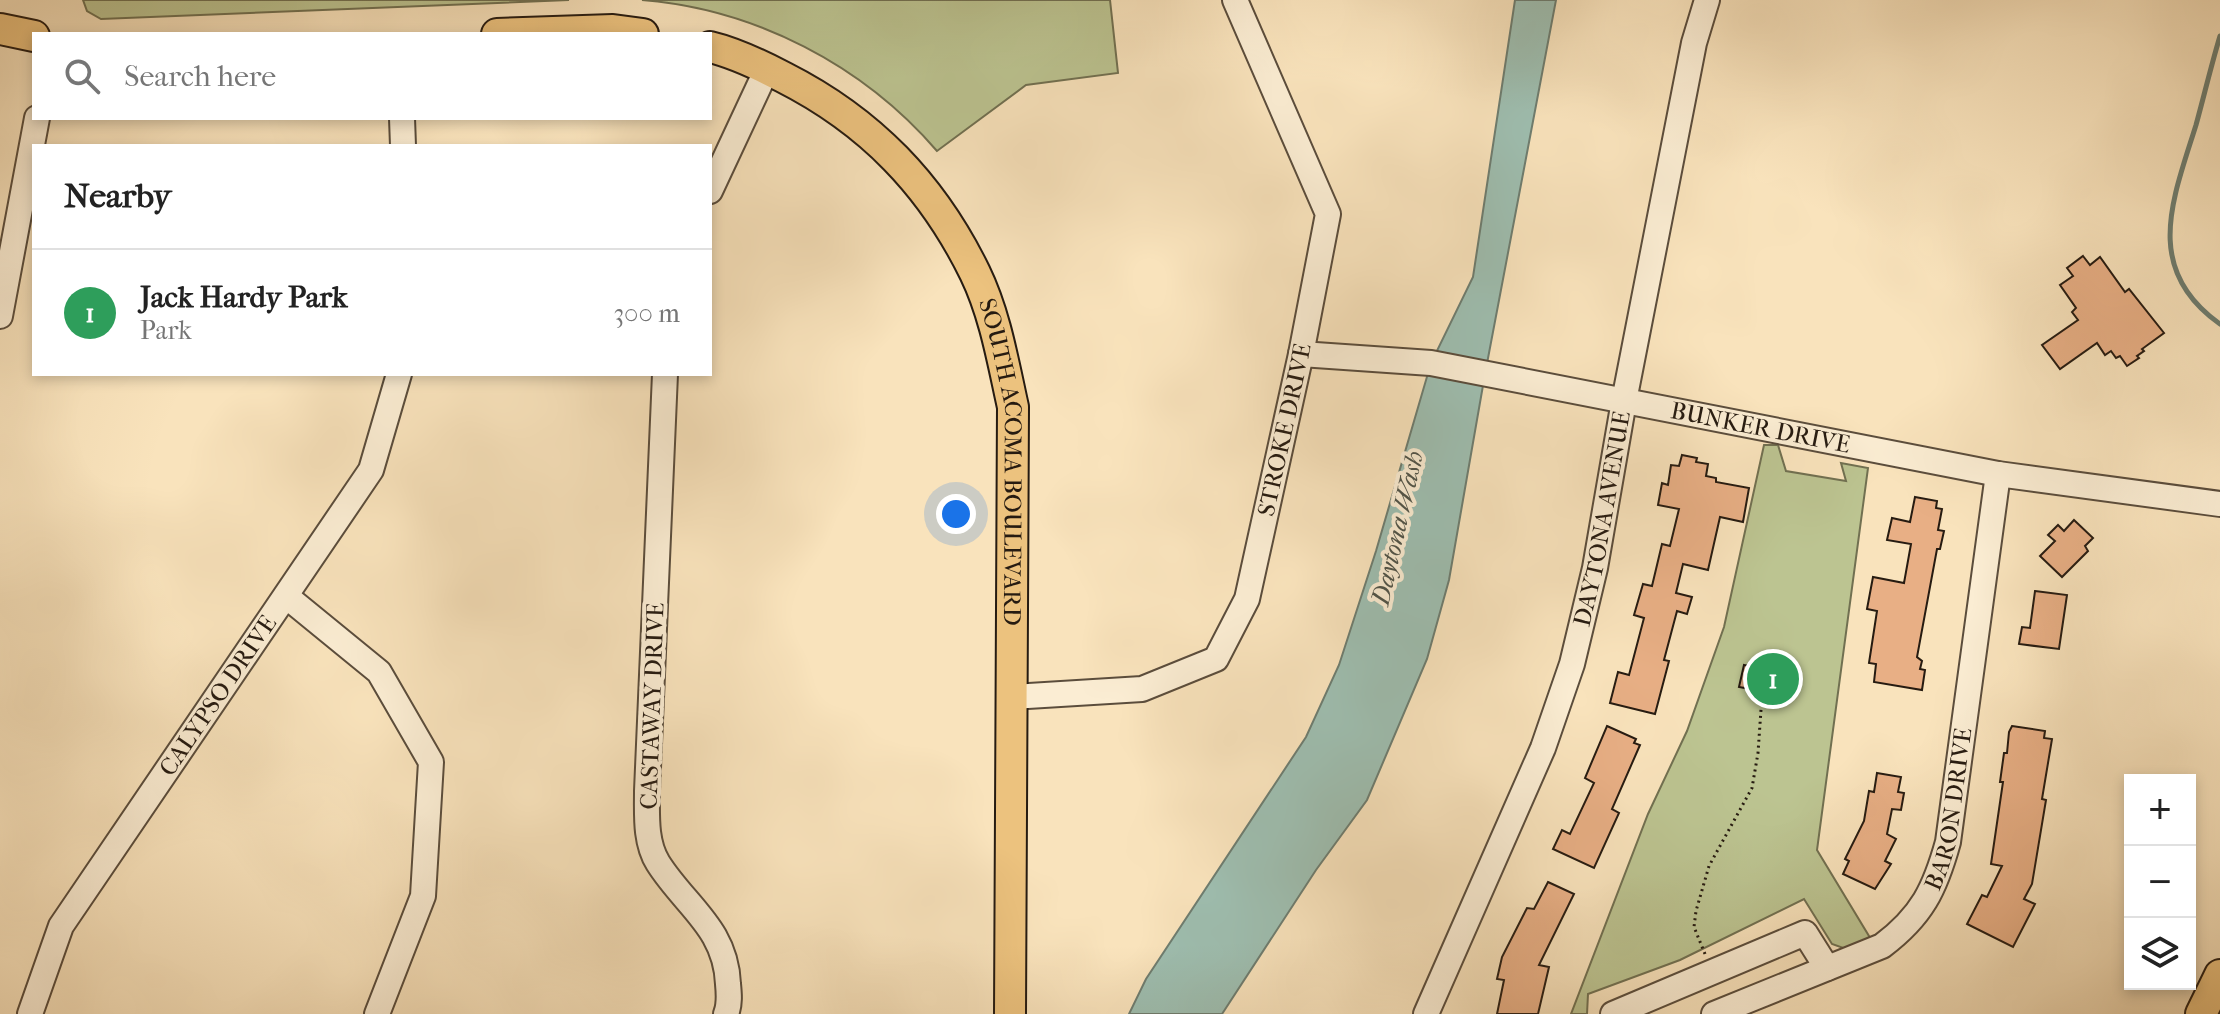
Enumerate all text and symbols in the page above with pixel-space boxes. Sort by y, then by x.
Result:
search box [32,32,712,120]
icon: search [60,54,104,98]
text: Search here [124,59,276,94]
text: Nearby [64,176,171,216]
text: Jack Hardy Park [140,280,348,315]
street label: SOUTH ACOMA BOULEVARD [973,295,1027,626]
text: 1 [85,298,95,329]
text: 300 m [613,298,680,329]
text: Park [140,315,192,346]
street label: STROKE DRIVE [1252,341,1317,519]
street label: BUNKER DRIVE [1668,396,1853,459]
street label: DAYTONA AVENUE [1568,409,1636,629]
water label: Daytona Wash [1364,448,1430,610]
your location [936,494,976,534]
street label: CASTAWAY DRIVE [634,602,670,810]
street label: CALYPSO DRIVE [153,610,282,781]
pin: 1 [1747,649,1799,709]
street label: BARON DRIVE [1919,726,1977,895]
map controls [2124,774,2196,990]
button: + [2124,774,2196,846]
button: − [2124,846,2196,918]
button: layers [2124,918,2196,990]

